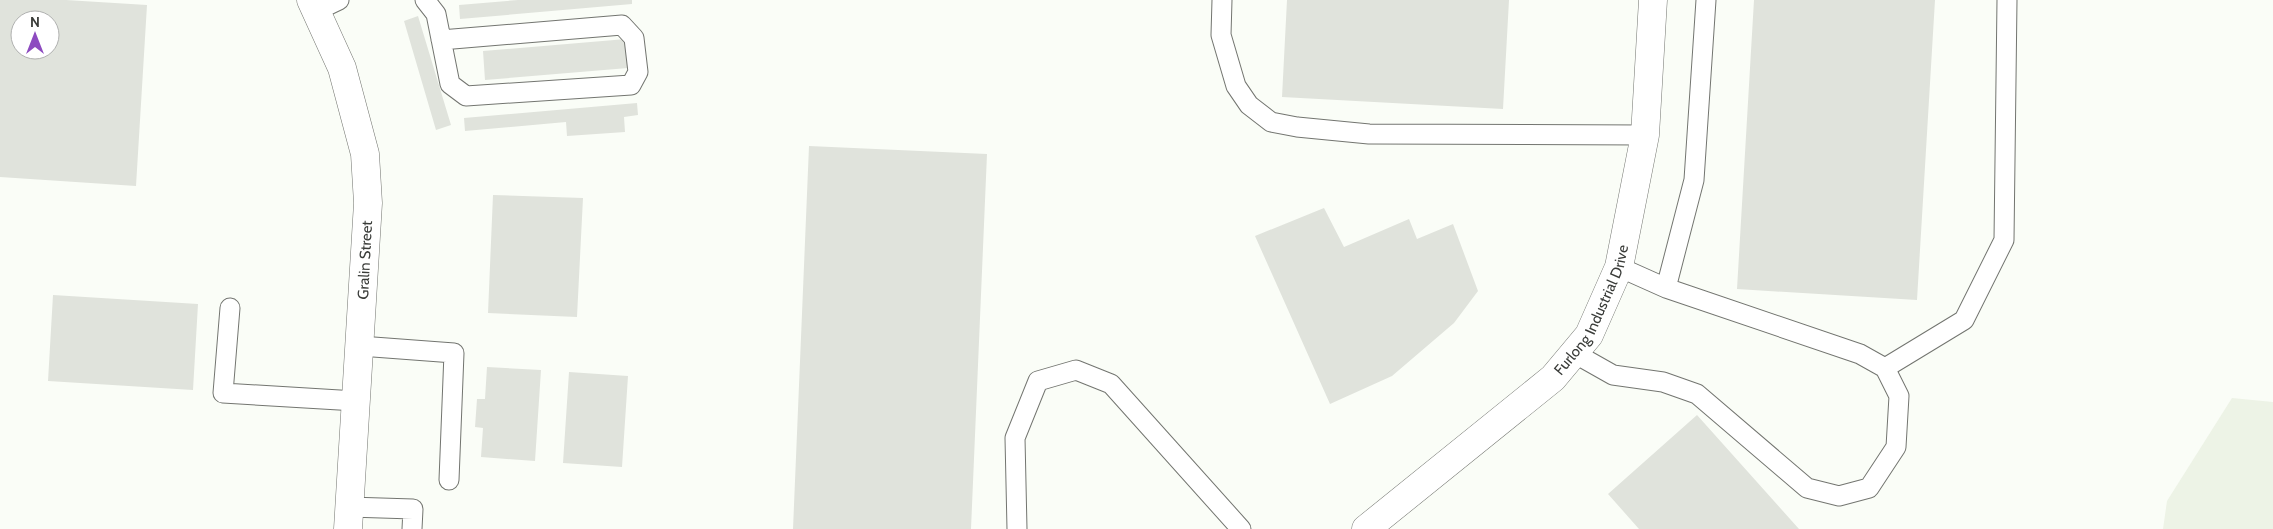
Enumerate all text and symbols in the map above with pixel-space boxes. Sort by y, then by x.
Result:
north arrow [10,10,60,60]
text: N [30,13,40,31]
street label: Gralin Street [354,220,376,300]
street label: Furlong Industrial Drive [1550,243,1632,379]

